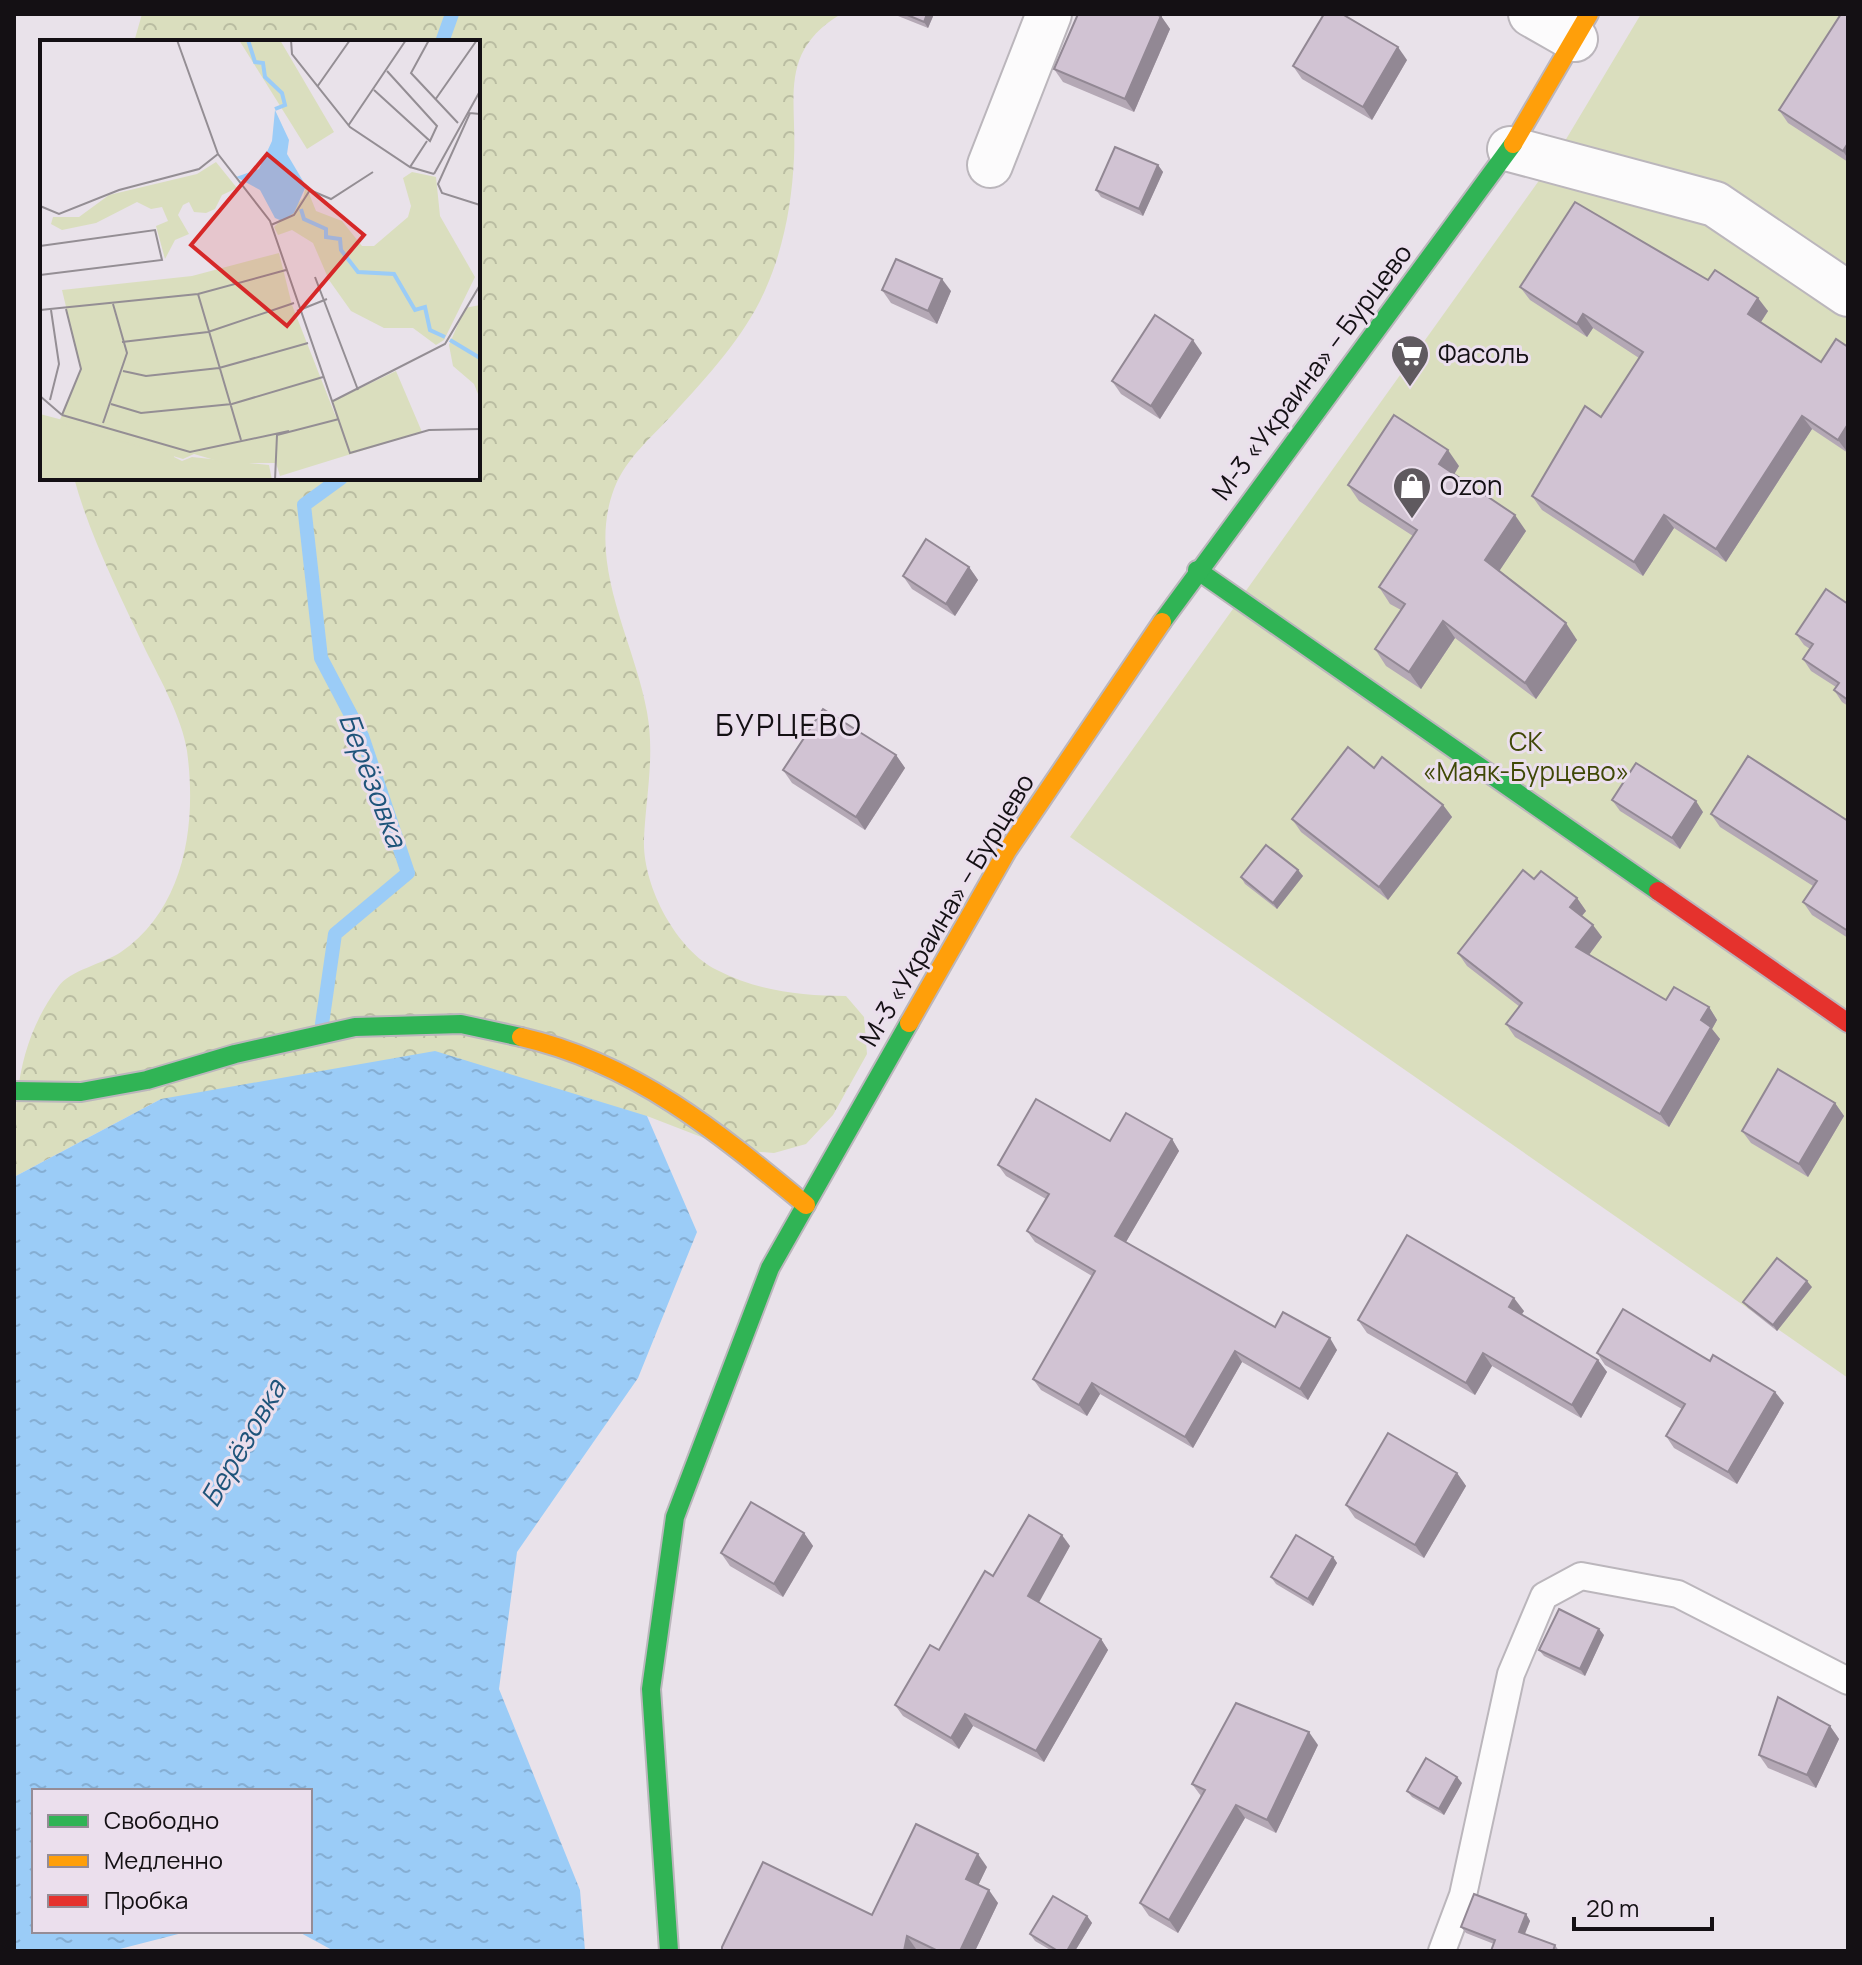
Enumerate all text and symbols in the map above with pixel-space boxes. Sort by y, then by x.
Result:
inset map [40,40,480,480]
street label: М-3 «Украина» – Бурцево [1203,236,1420,507]
supermarket icon: Фасоль [1389,333,1431,388]
place label: Фасоль [1438,335,1529,371]
shop icon: Ozon [1391,465,1433,520]
place label: Ozon [1440,467,1502,503]
district label: БУРЦЕВО [715,704,863,745]
water label: Берёзовка [331,707,417,854]
park label: СК «Маяк-Бурцево» [1423,723,1629,789]
street label: М-3 «Украина» – Бурцево [850,766,1042,1053]
water label: Берёзовка [190,1371,295,1513]
legend [32,1789,312,1933]
text: Свободно [104,1803,219,1836]
text: Медленно [104,1843,223,1876]
scale bar [1574,1881,1712,1931]
text: Пробка [104,1883,188,1916]
text: 20 m [1586,1891,1639,1924]

